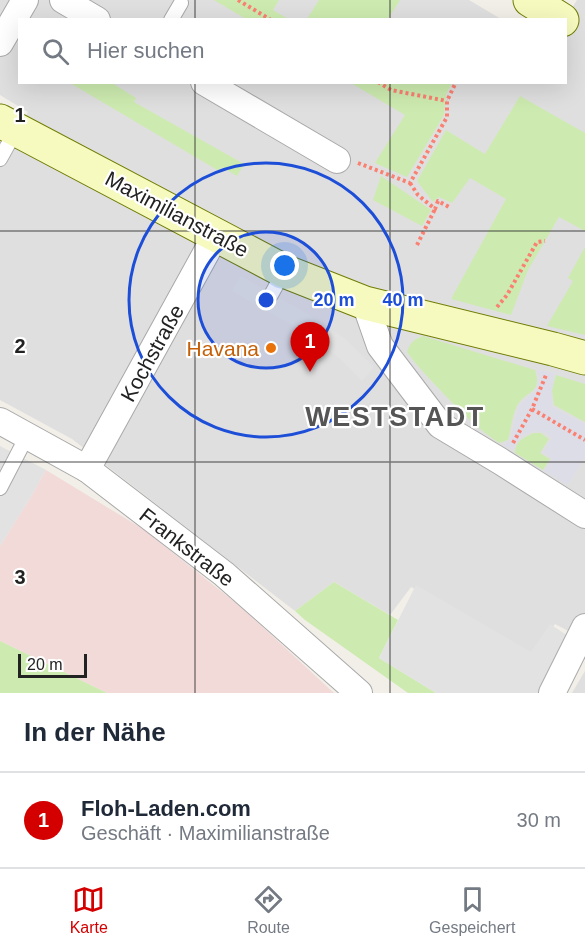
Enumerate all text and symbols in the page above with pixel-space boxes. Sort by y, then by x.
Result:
search box [18,18,567,84]
icon: search [39,35,72,68]
text: Hier suchen [87,38,204,63]
text: 1 [14,104,26,126]
street label: Maximilianstraße [102,167,252,261]
your location [270,251,299,280]
centre of rings [256,290,276,310]
text: 20 m [313,290,355,310]
text: 40 m [382,290,424,310]
street label: Kochstraße [116,300,188,406]
pin: 1 [290,322,330,372]
text: 2 [14,335,26,357]
place label: Havana [187,337,259,360]
marker: Havana [264,341,278,355]
district label: WESTSTADT [305,402,485,432]
street label: Frankstraße [135,503,239,591]
text: 3 [14,566,26,588]
scale bar [18,651,87,678]
text: 20 m [27,656,63,673]
text: In der Nähe [24,717,166,747]
text: Floh-Laden.com [81,796,251,821]
text: 1 [38,809,49,831]
text: 30 m [517,809,561,831]
text: Geschäft · Maximilianstraße [81,822,330,844]
tab: Karte [70,883,108,937]
tab: Route [247,883,290,937]
tab: Gespeichert [429,883,515,937]

